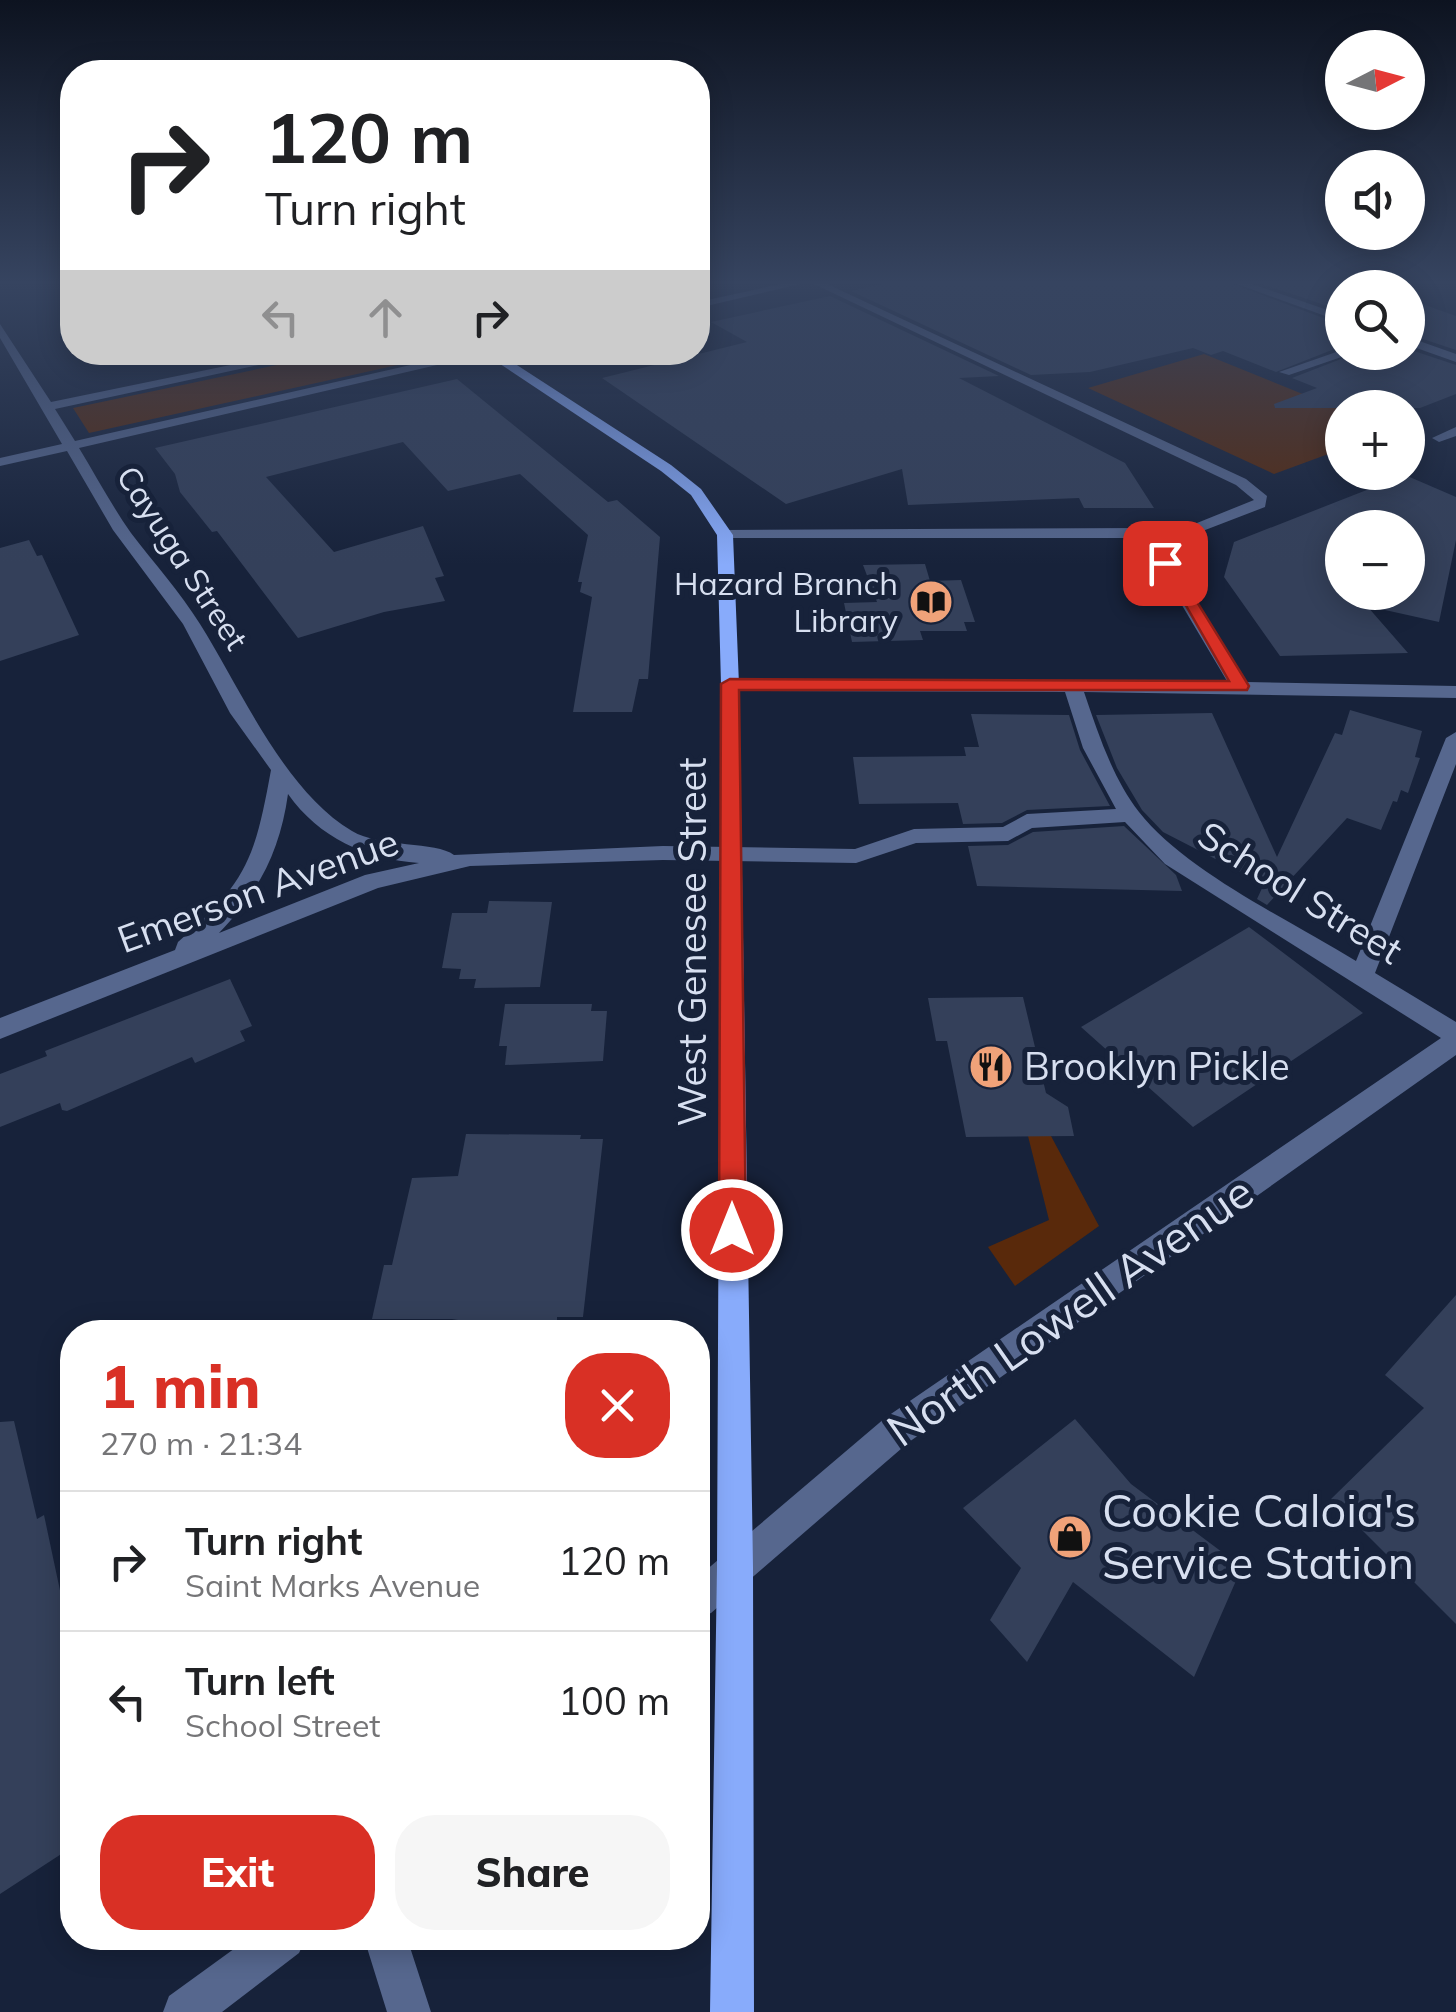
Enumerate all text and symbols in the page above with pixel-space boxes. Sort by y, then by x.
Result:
north arrow [1325,30,1425,130]
map controls [1325,30,1425,610]
text: 120 m [265,93,473,181]
icon: right [100,100,230,230]
button: sound [1325,150,1425,250]
text: Turn right [265,180,466,236]
button: search [1325,270,1425,370]
icon: left [253,290,308,345]
icon: ahead [358,290,413,345]
icon: right [463,290,518,345]
button: + [1325,390,1425,490]
street label: Cayuga Street [109,458,257,657]
button: − [1325,510,1425,610]
pin [1123,521,1208,606]
icon: arrive [1138,536,1193,591]
place label: Hazard Branch Library [674,563,898,640]
library icon: Hazard Branch Library [908,579,954,625]
street label: West Genesee Street [668,757,716,1127]
street label: School Street [1189,810,1412,974]
street label: Emerson Avenue [111,817,405,963]
place label: Brooklyn Pickle [1024,1042,1290,1090]
restaurant icon: Brooklyn Pickle [968,1044,1014,1090]
street label: North Lowell Avenue [876,1163,1263,1457]
position arrow [680,1178,784,1282]
text: 1 min [100,1348,261,1423]
button: close [565,1353,670,1458]
text: 270 m · 21:34 [100,1423,302,1463]
place label: Cookie Caloia's Service Station [1102,1482,1416,1590]
shop icon: Cookie Caloia's Service Station [1047,1514,1093,1560]
text: Turn right [185,1517,362,1565]
icon: right [100,1534,155,1589]
text: 120 m [558,1537,670,1585]
text: Saint Marks Avenue [185,1565,480,1605]
text: Turn left [185,1657,335,1705]
icon: left [100,1674,155,1729]
text: 100 m [558,1677,670,1725]
text: School Street [185,1705,381,1745]
button: Exit [100,1815,375,1930]
button: Share [395,1815,670,1930]

